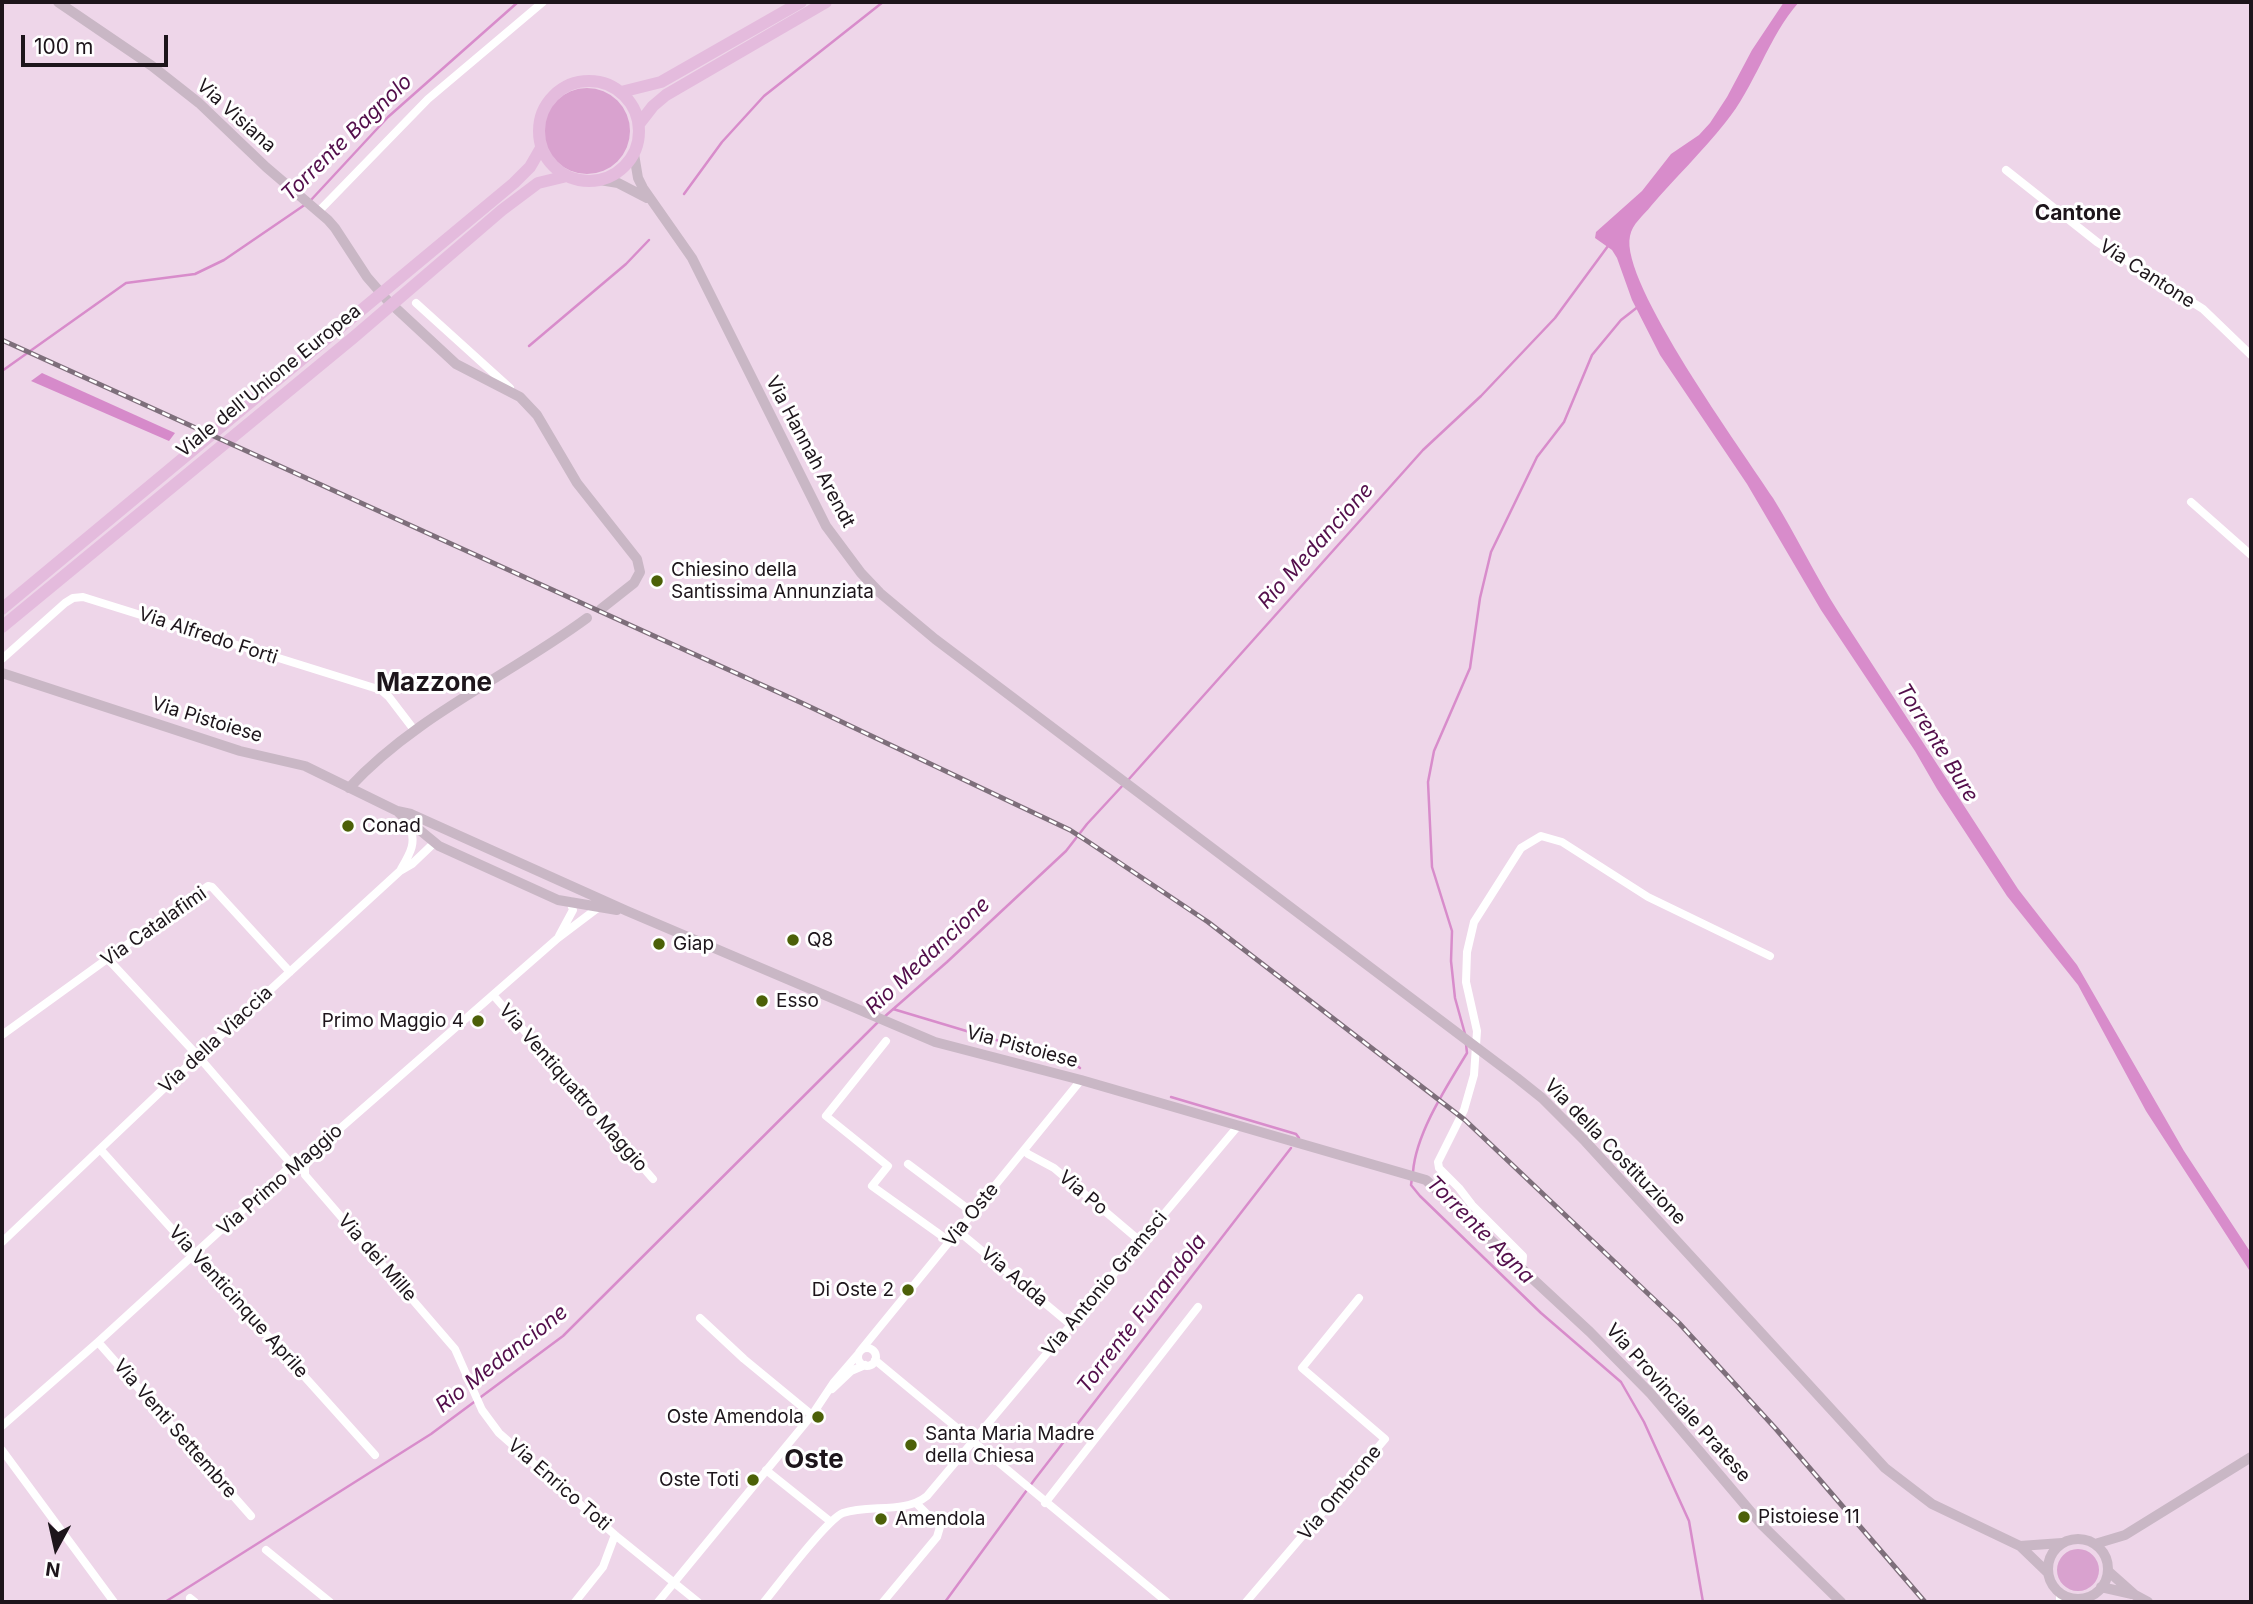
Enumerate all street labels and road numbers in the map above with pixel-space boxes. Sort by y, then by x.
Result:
street label: Via Visiana [192,75,280,157]
street label: Via Cantone [2095,235,2199,313]
street label: Viale dell'Unione Europea [172,300,366,462]
street label: Via Hannah Arendt [760,372,860,532]
street label: Via Alfredo Forti [136,603,280,669]
street label: Via Pistoiese [149,692,265,748]
street label: Via Catalafimi [97,882,211,972]
street label: Via della Viaccia [154,982,278,1098]
street label: Via Ventiquattro Maggio [494,999,652,1177]
street label: Via Pistoiese [964,1021,1080,1073]
street label: Via della Costituzione [1539,1074,1691,1230]
street label: Via Primo Maggio [213,1119,347,1241]
street label: Via Po [1054,1166,1112,1220]
street label: Via Oste [938,1179,1004,1251]
street label: Via Antonio Gramsci [1038,1207,1172,1361]
street label: Via dei Mille [333,1210,421,1306]
street label: Via Venticinque Aprile [163,1221,313,1383]
street label: Via Adda [976,1242,1052,1312]
street label: Via Provinciale Pratese [1601,1319,1755,1487]
street label: Via Venti Settembre [108,1355,242,1503]
street label: Via Enrico Toti [503,1434,615,1536]
street label: Via Ombrone [1294,1441,1386,1545]

